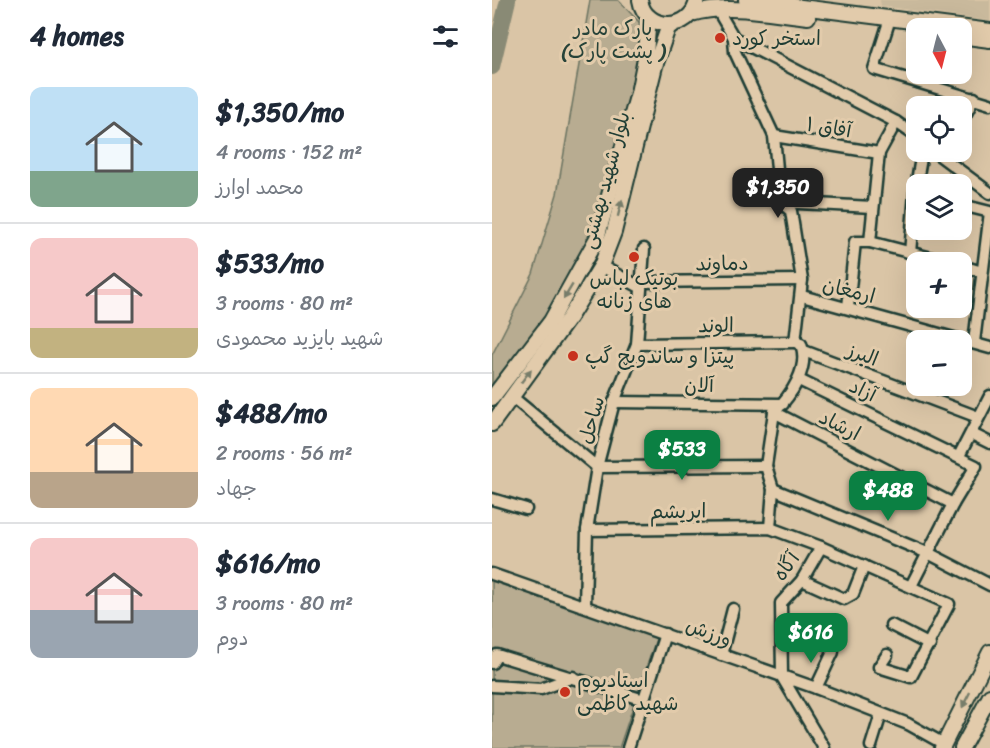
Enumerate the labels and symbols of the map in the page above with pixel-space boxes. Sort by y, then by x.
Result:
park label: پارک مادر (پشت پارک ) [561,11,666,69]
north arrow [906,18,972,84]
place label: استخر کورد [732,21,821,56]
marker: استخر کورد [713,31,727,45]
street label: بلوار شهید بهشتی [570,107,641,253]
street label: آفاق ۱ [804,107,855,149]
pin: $1,350 [729,168,827,219]
one-way arrow [616,199,626,217]
street label: دماوند [695,246,749,281]
marker: بوتیک لباس های زنانه [627,250,641,264]
place label: بوتیک لباس های زنانه [590,261,678,319]
street label: ارمغان [819,267,879,314]
one-way arrow [562,284,573,300]
street label: الوند [698,308,734,343]
street label: البرز [840,332,884,376]
place label: پیتزا و ساندویچ گپ [585,339,734,374]
marker: پیتزا و ساندویچ گپ [566,349,580,363]
street label: آلان [684,368,715,403]
one-way arrow [519,369,531,384]
street label: آزاد [843,369,883,413]
street label: ساحل [568,392,615,448]
street label: ارشاد [813,400,867,451]
pin: $533 [646,430,718,481]
pin: $488 [852,471,924,522]
street label: ابریشم [649,494,707,529]
street label: آگاه [763,543,810,589]
street label: ورزش [681,608,737,657]
pin: $616 [775,613,847,664]
place label: استادیوم شهید کاظمی [577,663,678,721]
marker: استادیوم شهید کاظمی [558,685,572,699]
one-way arrow [961,691,971,708]

